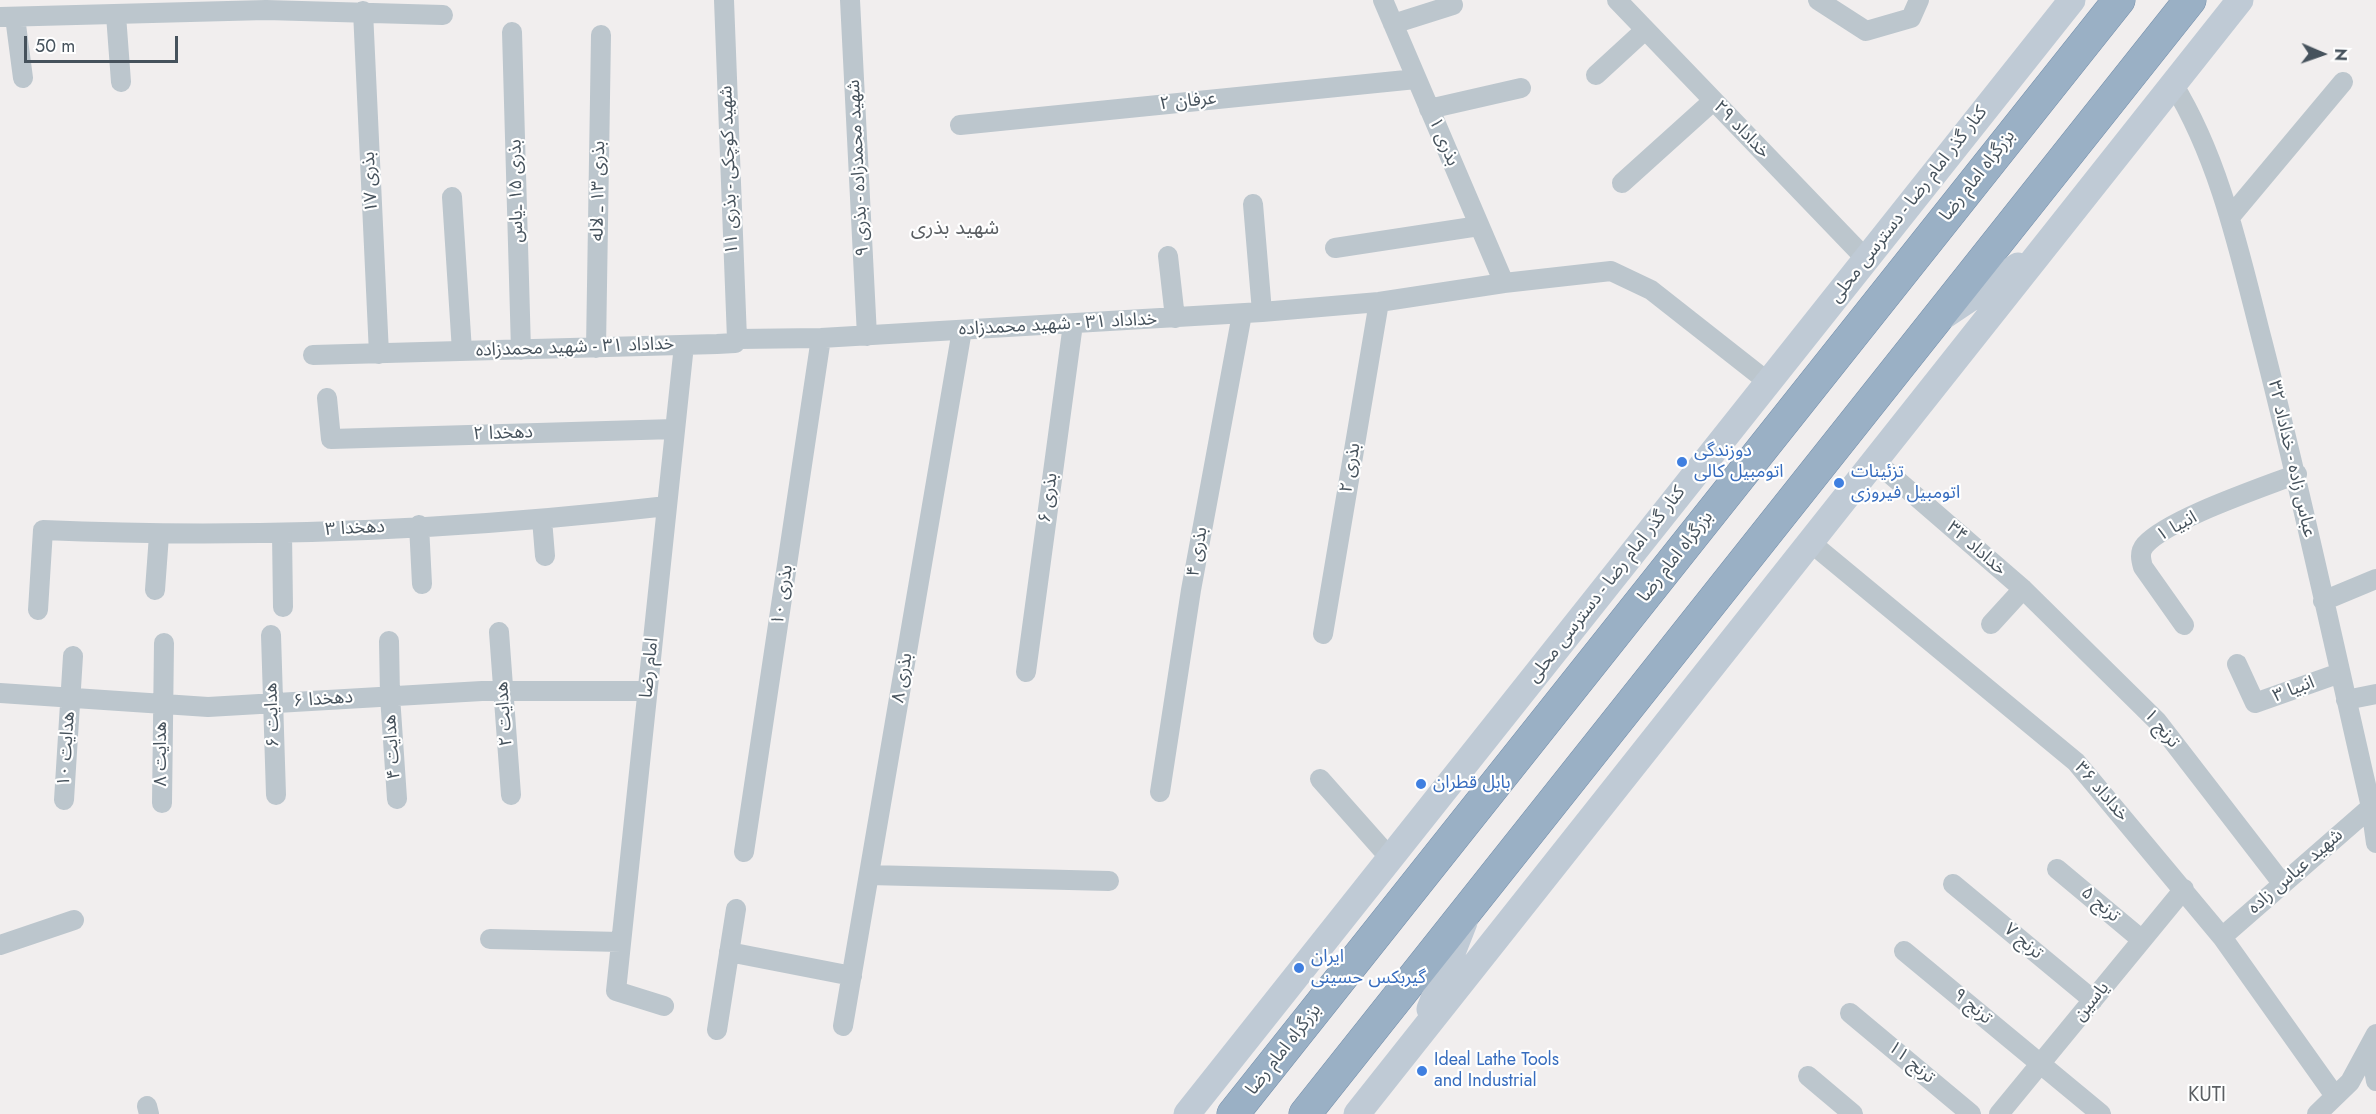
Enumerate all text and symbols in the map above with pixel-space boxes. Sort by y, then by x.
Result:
scale bar [27,24,182,62]
north arrow [2292,24,2352,84]
text: 50 m [35,33,75,59]
text: N [2329,48,2352,61]
street label: شهید محمدزاده - بذری ۹ [844,79,874,257]
street label: شهید کوچکی - بذری ۱۱ [716,85,744,255]
street label: عرفان ۲ [1159,88,1217,116]
street label: خداداد ۲۹ [1708,97,1774,163]
street label: کنار گذر امام رضا - دسترسی محلی [1826,102,1992,308]
street label: بذری ۱ [1423,115,1463,169]
street label: بزرگراه امام رضا [1936,126,2020,226]
street label: بذری ۱۵ ـ‌یاس [505,139,529,243]
street label: بذری ۱۳ ـ لاله [587,141,611,241]
street label: بذری ۱۷ [359,151,383,213]
district label: شهید بذری [911,217,999,241]
street label: خداداد ۳۱ - شهید محمدزاده [958,309,1158,341]
street label: خداداد ۳۱ - شهید محمدزاده [475,334,675,362]
street label: عباس زاده - خداداد ۳۲ [2262,378,2320,540]
street label: دهخدا ۲ [473,422,533,446]
street label: بذری ۲ [1336,441,1366,495]
place label: دوزندگی اتومبیل کالی [1694,441,1784,484]
marker: دوزندگی اتومبیل کالی [1675,455,1689,469]
place label: تزئینات اتومبیل فیروزی [1851,462,1960,504]
street label: بذری ۶ [1035,472,1063,524]
marker: تزئینات اتومبیل فیروزی [1832,476,1846,490]
street label: کنار گذر امام رضا - دسترسی محلی [1524,482,1690,688]
street label: بزرگراه امام رضا [1634,507,1718,607]
street label: انبیا ۱ [2153,507,2201,547]
street label: دهخدا ۳ [325,517,385,541]
street label: خداداد ۳۴ [1942,517,2010,581]
street label: بذری ۴ [1183,525,1213,579]
street label: بذری ۱۰ [768,563,798,627]
street label: امام رضا [636,637,664,699]
street label: بذری ۸ [888,651,918,705]
street label: انبیا ۳ [2270,672,2318,708]
street label: هدایت ۲ [492,681,518,747]
street label: هدایت ۶ [261,682,285,748]
street label: دهخدا ۶ [292,687,354,713]
street label: ترنج ۱ [2139,705,2183,753]
street label: هدایت ۱۰ [54,711,80,787]
street label: هدایت ۴ [380,714,406,780]
street label: هدایت ۸ [151,722,173,786]
street label: خداداد ۳۶ [2069,758,2133,826]
place label: بابل قطران [1433,773,1511,795]
marker: بابل قطران [1414,777,1428,791]
street label: شهید عباس زاده [2244,825,2348,919]
street label: ترنج ۵ [2076,883,2124,927]
street label: ترنج ۷ [1999,920,2047,964]
place label: ایران گیربکس حسینی [1311,947,1426,990]
marker: ایران گیربکس حسینی [1292,961,1306,975]
street label: یاسین [2070,978,2114,1026]
street label: ترنج ۹ [1948,985,1996,1029]
street label: بزرگراه امام رضا [1242,1000,1326,1100]
street label: ترنج ۱۱ [1883,1037,1939,1089]
place label: Ideal Lathe Tools and Industrial [1434,1050,1559,1092]
marker: Ideal Lathe Tools and Industrial [1415,1064,1429,1078]
district label: KUTI [2185,1084,2229,1108]

